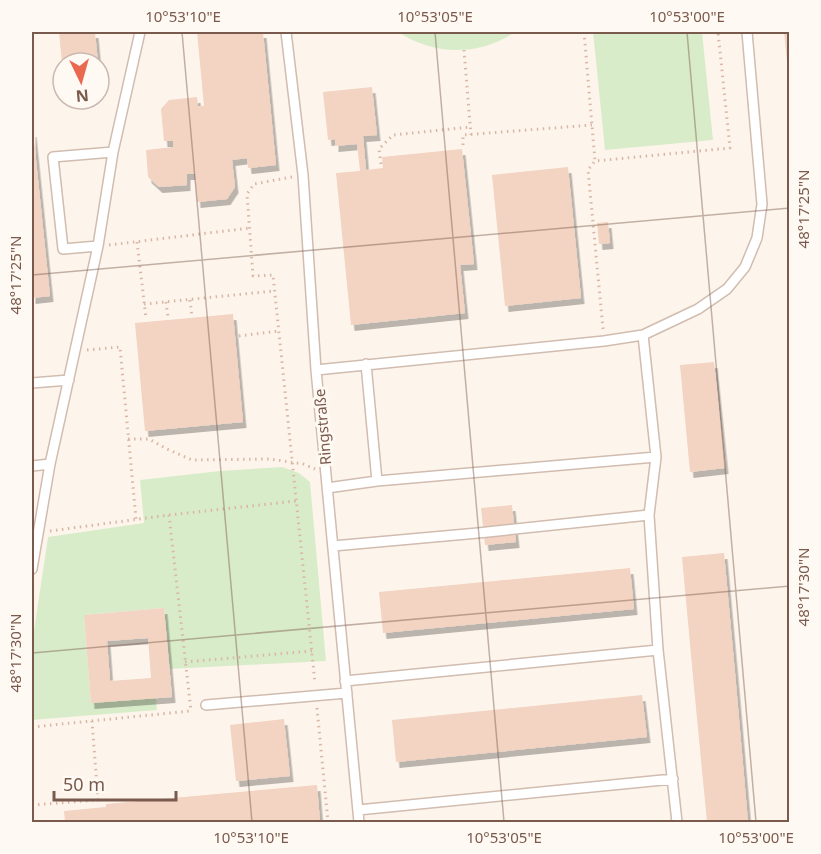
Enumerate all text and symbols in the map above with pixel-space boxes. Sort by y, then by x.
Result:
text: 10°53'10"E [145,6,221,26]
text: 10°53'05"E [397,6,473,26]
text: 10°53'00"E [649,6,725,26]
north arrow [51,51,111,111]
text: N [75,84,90,107]
text: 48°17'25"N [793,170,813,248]
text: 48°17'25"N [5,236,25,314]
street label: Ringstraße [309,388,335,466]
text: 48°17'30"N [793,548,813,626]
text: 48°17'30"N [5,614,25,692]
scale bar [54,764,176,802]
text: 50 m [63,772,105,796]
text: 10°53'10"E [213,827,289,847]
text: 10°53'05"E [466,827,542,847]
text: 10°53'00"E [718,827,794,847]

